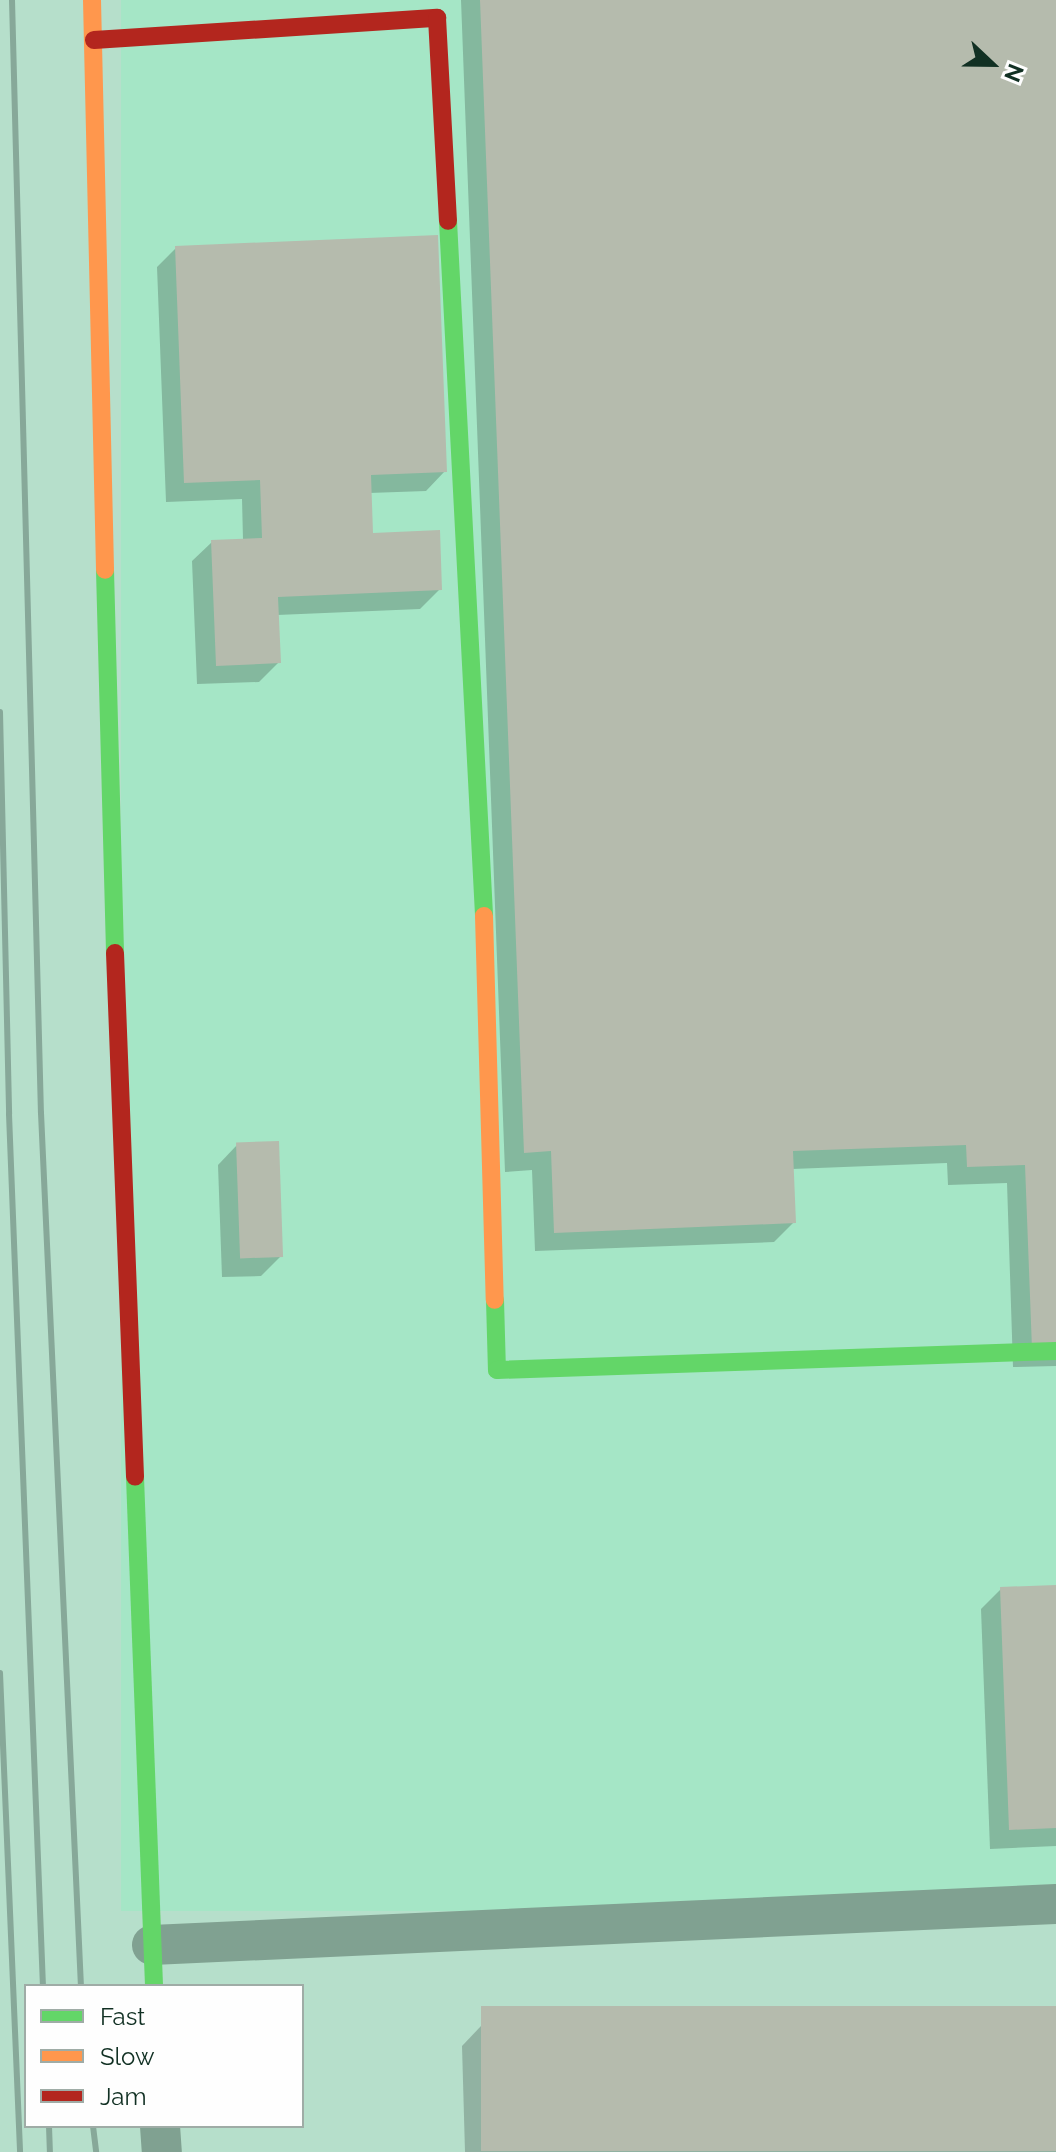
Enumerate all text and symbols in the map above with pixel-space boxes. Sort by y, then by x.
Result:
north arrow [952,24,1032,104]
text: N [999,60,1029,86]
legend [24,1984,304,2128]
text: Fast [100,2002,145,2031]
text: Slow [100,2042,154,2071]
text: Jam [100,2082,146,2111]

